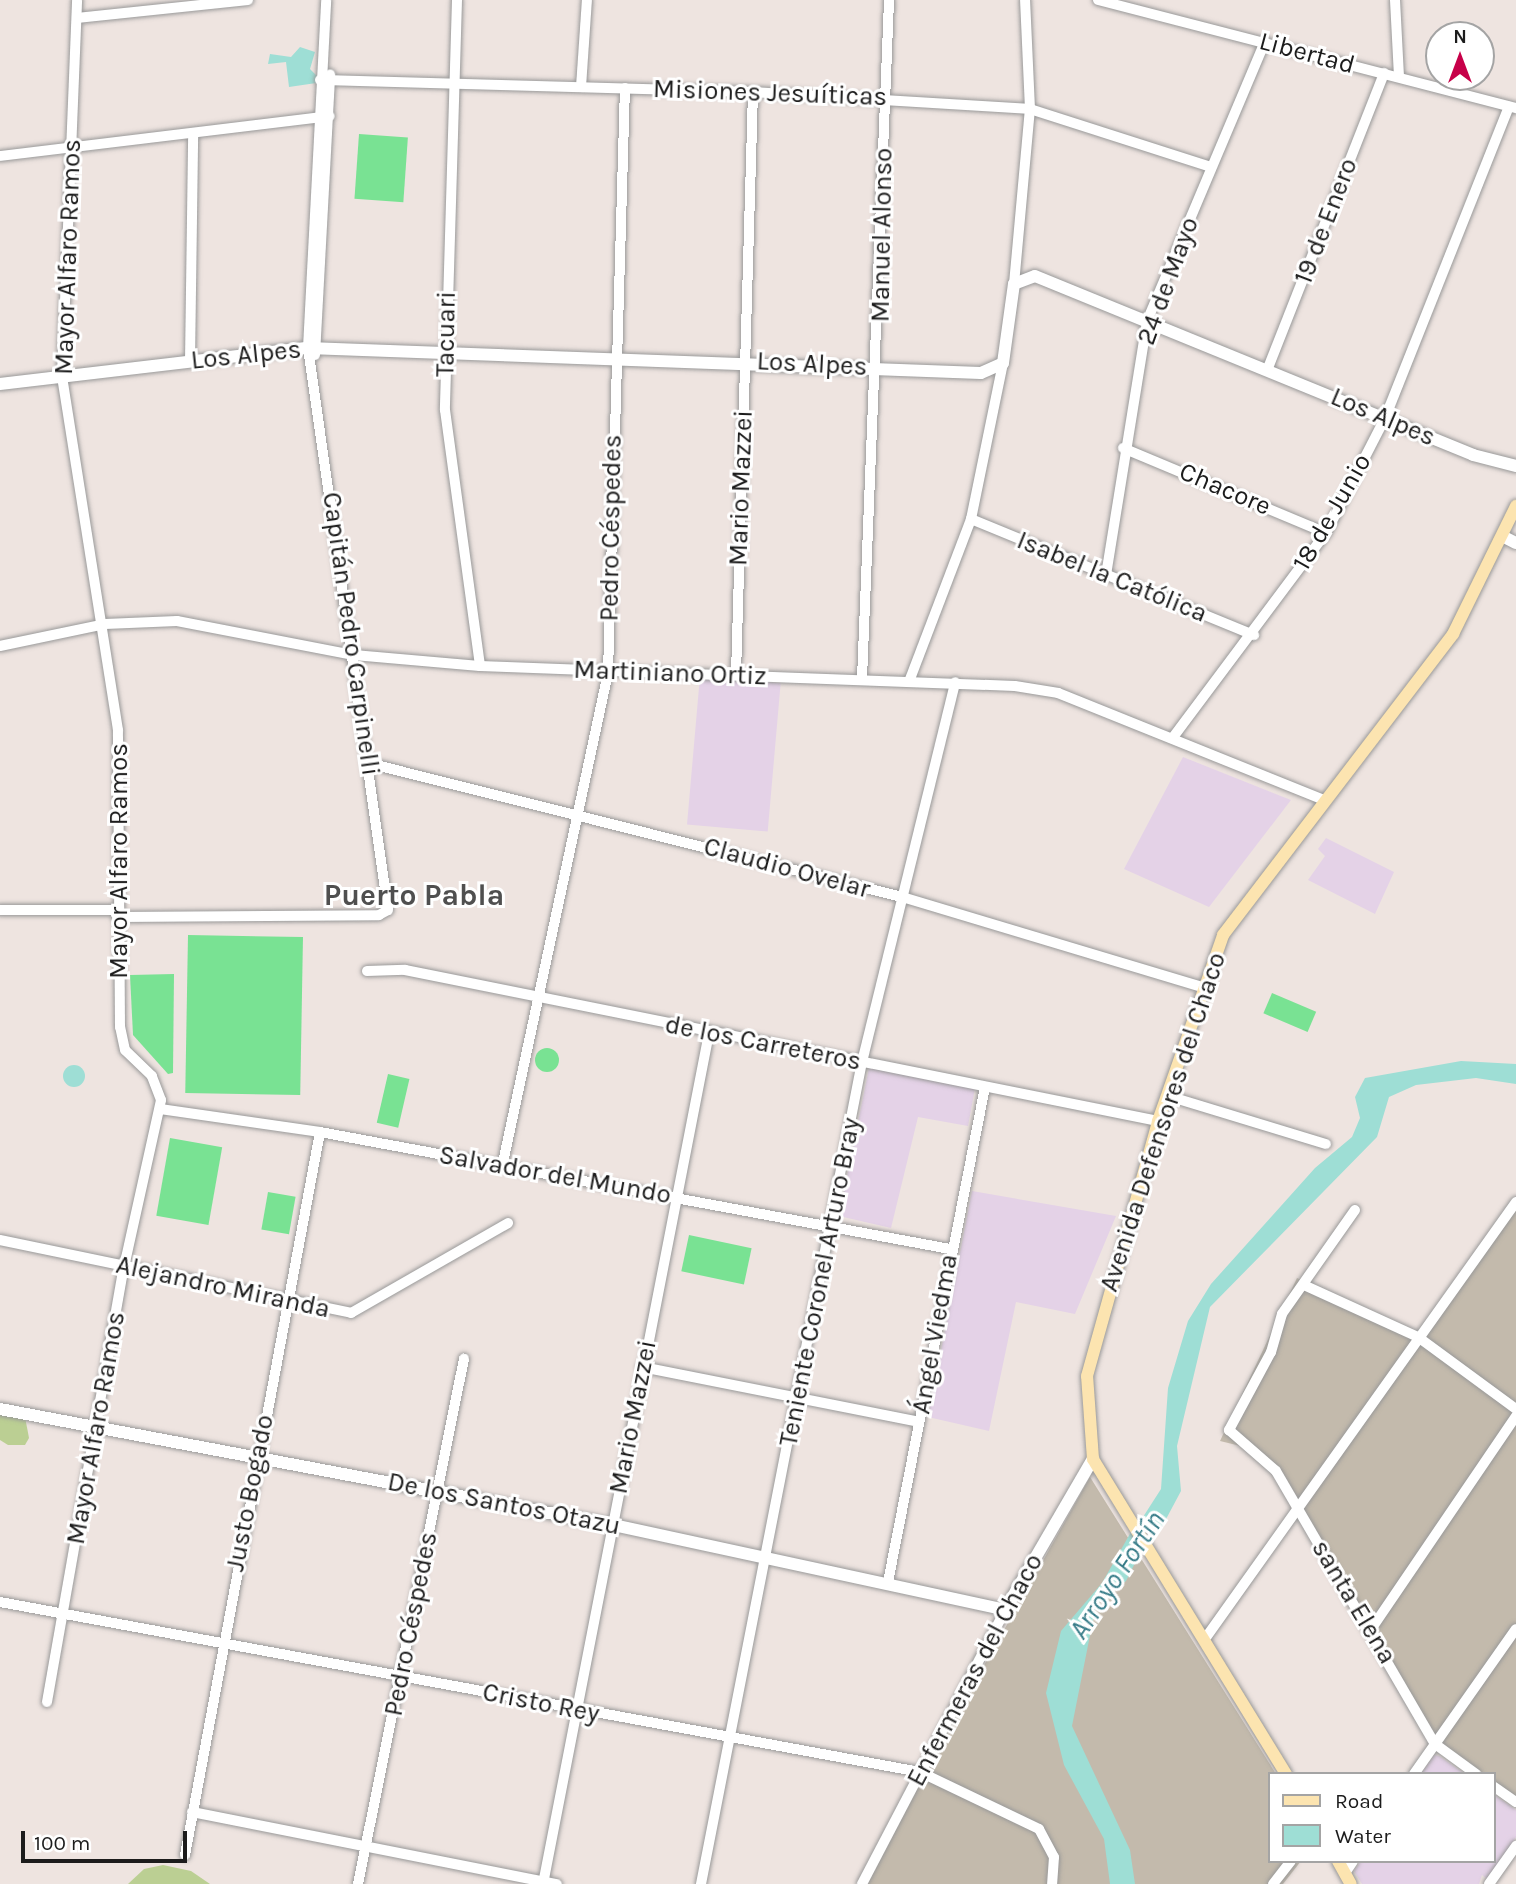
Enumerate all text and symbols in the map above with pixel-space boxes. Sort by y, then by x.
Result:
north arrow [1425,21,1495,91]
street label: Libertad [1256,25,1358,81]
text: N [1453,26,1467,48]
street label: Misiones Jesuíticas [652,73,888,113]
street label: Mayor Alfaro Ramos [48,139,88,375]
street label: Manuel Alonso [865,147,899,323]
street label: 19 de Enero [1288,154,1364,288]
street label: 24 de Mayo [1131,213,1205,349]
street label: Tacuari [430,291,462,377]
street label: Los Alpes [189,334,303,376]
street label: Los Alpes [756,346,868,382]
street label: Los Alpes [1326,381,1440,453]
street label: Mario Mazzei [723,410,759,566]
street label: Pedro Céspedes [594,434,628,622]
street label: 18 de Junio [1286,448,1378,576]
street label: Chacore [1175,456,1275,522]
street label: Capitán Pedro Carpinelli [316,490,386,778]
street label: Isabel la Católica [1012,525,1212,629]
street label: Martiniano Ortiz [573,654,767,692]
street label: Mayor Alfaro Ramos [103,743,135,979]
street label: Claudio Ovelar [700,831,874,905]
district label: Puerto Pabla [324,877,504,913]
street label: Avenida Defensores del Chaco [1093,948,1233,1296]
street label: de los Carreteros [662,1009,864,1077]
street label: Teniente Coronel Arturo Bray [773,1115,867,1449]
street label: Salvador del Mundo [436,1139,674,1211]
street label: Alejandro Miranda [113,1249,333,1325]
street label: Ángel Viedma [906,1252,964,1416]
street label: Mayor Alfaro Ramos [60,1309,132,1547]
street label: Mario Mazzei [603,1337,663,1497]
street label: Justo Bogado [220,1412,280,1574]
street label: De los Santos Otazu [385,1466,623,1542]
water label: Arroyo Fortín [1062,1504,1172,1646]
street label: Pedro Céspedes [378,1529,444,1719]
street label: santa Elena [1305,1534,1403,1670]
street label: Enfermeras del Chaco [900,1548,1050,1792]
street label: Cristo Rey [480,1676,602,1730]
legend [1268,1772,1495,1863]
text: Road [1335,1789,1383,1813]
scale bar [24,1818,191,1862]
text: Water [1335,1824,1391,1848]
text: 100 m [34,1831,91,1855]

